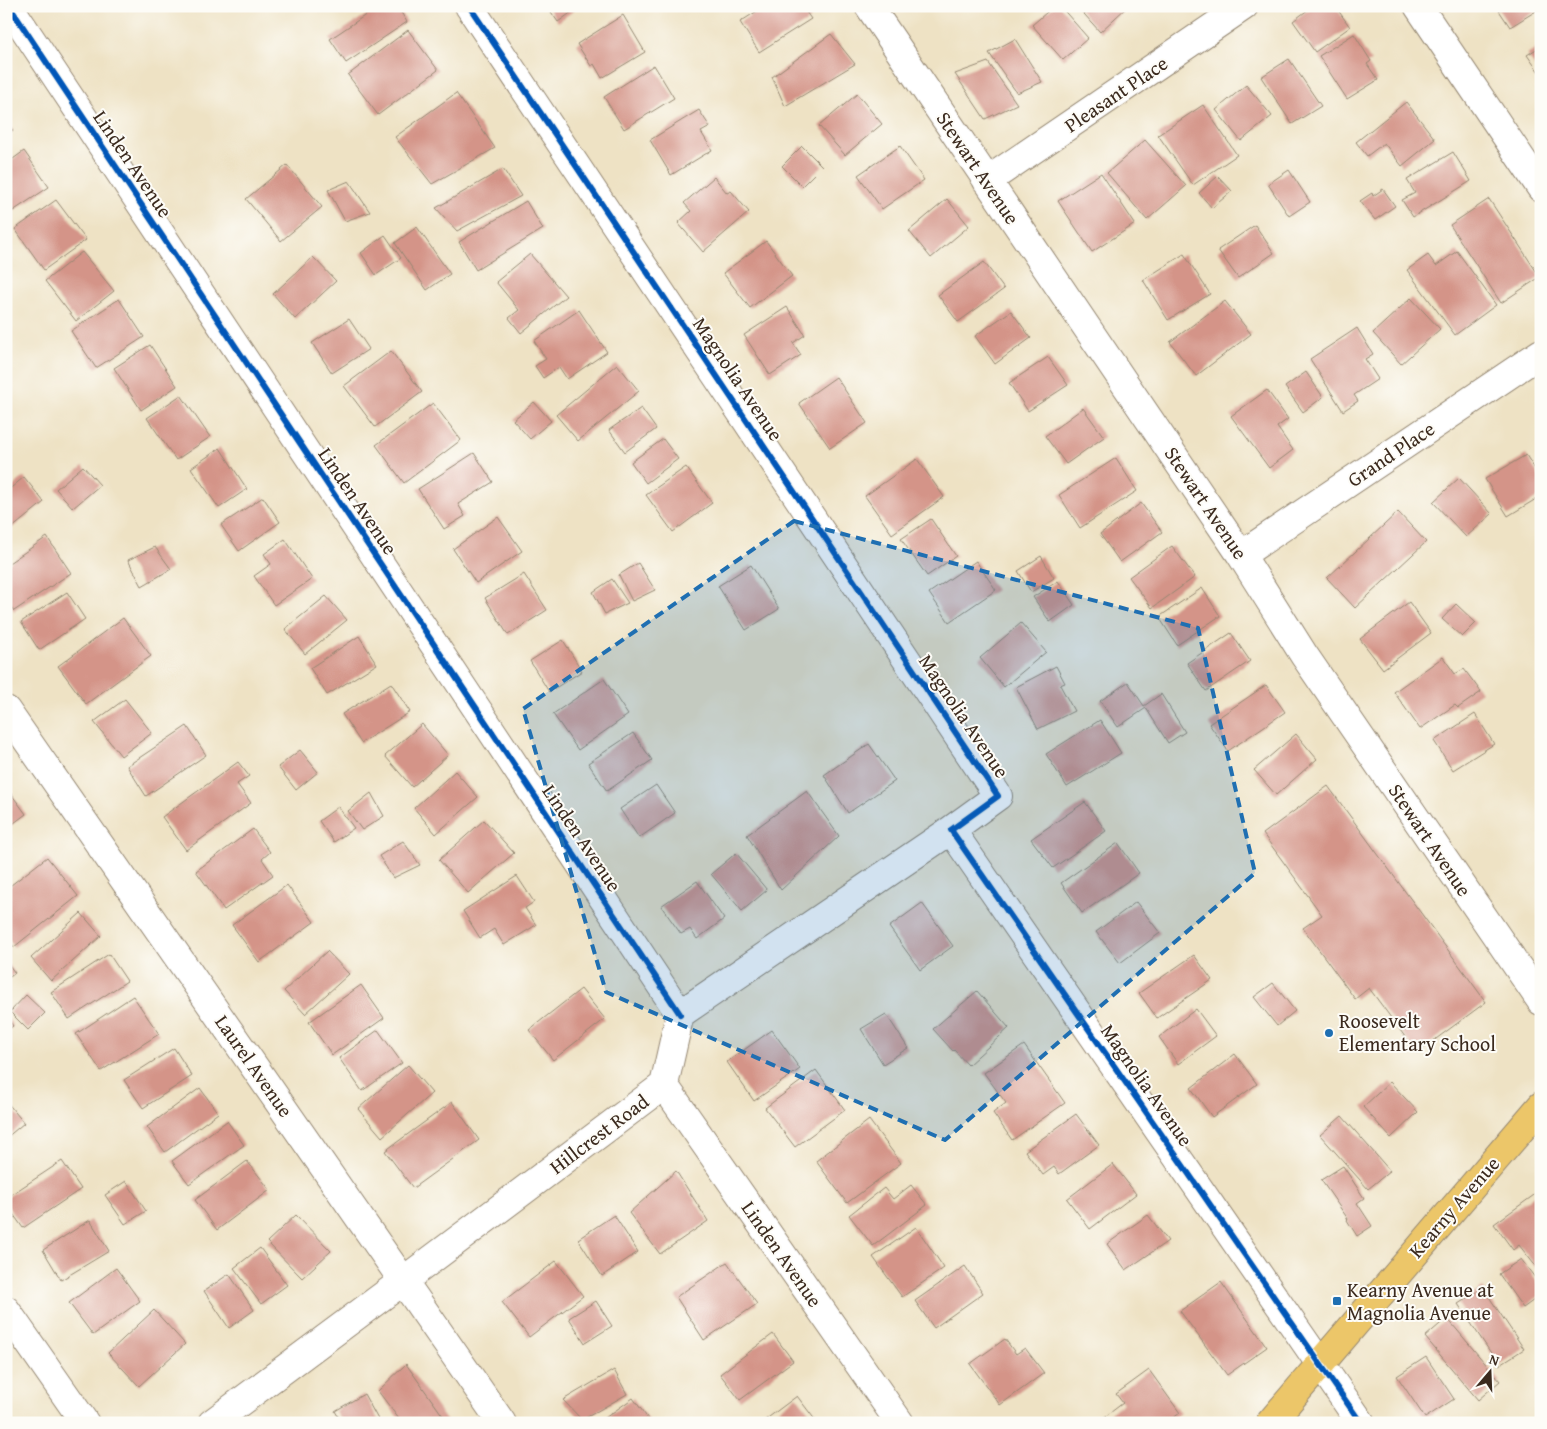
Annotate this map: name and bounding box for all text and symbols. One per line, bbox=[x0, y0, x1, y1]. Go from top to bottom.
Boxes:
street label: Pleasant Place bbox=[1058, 48, 1173, 139]
street label: Linden Avenue bbox=[87, 104, 180, 223]
street label: Stewart Avenue bbox=[930, 105, 1027, 230]
street label: Magnolia Avenue bbox=[686, 311, 791, 446]
street label: Grand Place bbox=[1341, 414, 1440, 493]
street label: Stewart Avenue bbox=[1158, 440, 1255, 565]
street label: Linden Avenue bbox=[312, 441, 405, 560]
street label: Magnolia Avenue bbox=[912, 648, 1017, 783]
street label: Stewart Avenue bbox=[1382, 777, 1479, 902]
street label: Linden Avenue bbox=[536, 778, 629, 897]
place label: Roosevelt Elementary School bbox=[1339, 1006, 1496, 1058]
street label: Laurel Avenue bbox=[208, 1009, 300, 1123]
street label: Magnolia Avenue bbox=[1094, 1018, 1201, 1152]
marker: Roosevelt Elementary School bbox=[1323, 1027, 1335, 1039]
street label: Hillcrest Road bbox=[543, 1086, 655, 1181]
street label: Kearny Avenue bbox=[1401, 1150, 1506, 1264]
street label: Linden Avenue bbox=[735, 1195, 830, 1313]
place label: Kearny Avenue at Magnolia Avenue bbox=[1347, 1275, 1494, 1327]
marker: Kearny Avenue at Magnolia Avenue bbox=[1331, 1295, 1343, 1307]
north arrow bbox=[1464, 1346, 1514, 1396]
text: N bbox=[1487, 1349, 1503, 1371]

